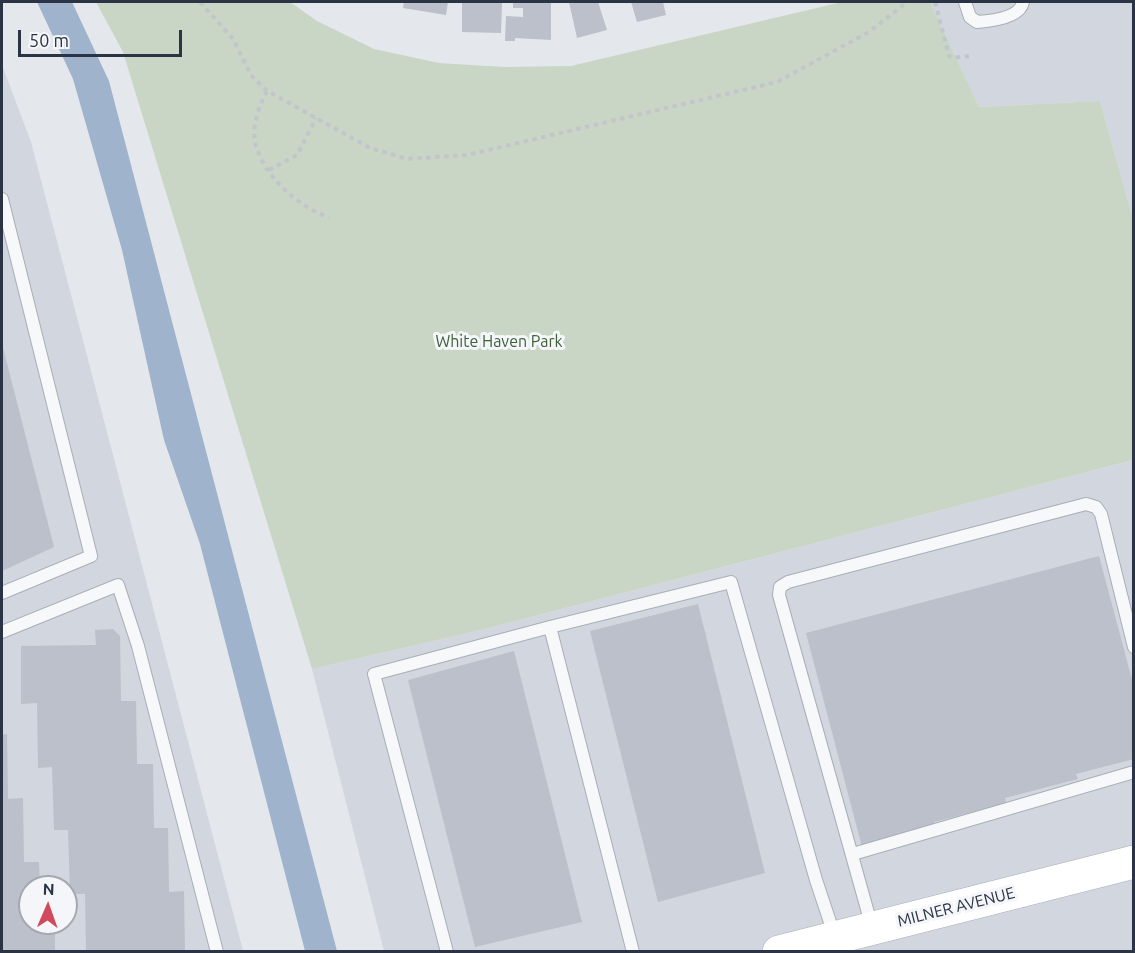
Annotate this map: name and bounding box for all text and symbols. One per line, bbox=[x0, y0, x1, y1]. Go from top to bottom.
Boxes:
scale bar bbox=[21, 18, 184, 56]
text: 50 m bbox=[29, 30, 69, 50]
park label: White Haven Park bbox=[435, 332, 563, 352]
north arrow bbox=[18, 875, 78, 935]
text: N bbox=[42, 880, 55, 898]
street label: MILNER AVENUE bbox=[895, 883, 1017, 931]

